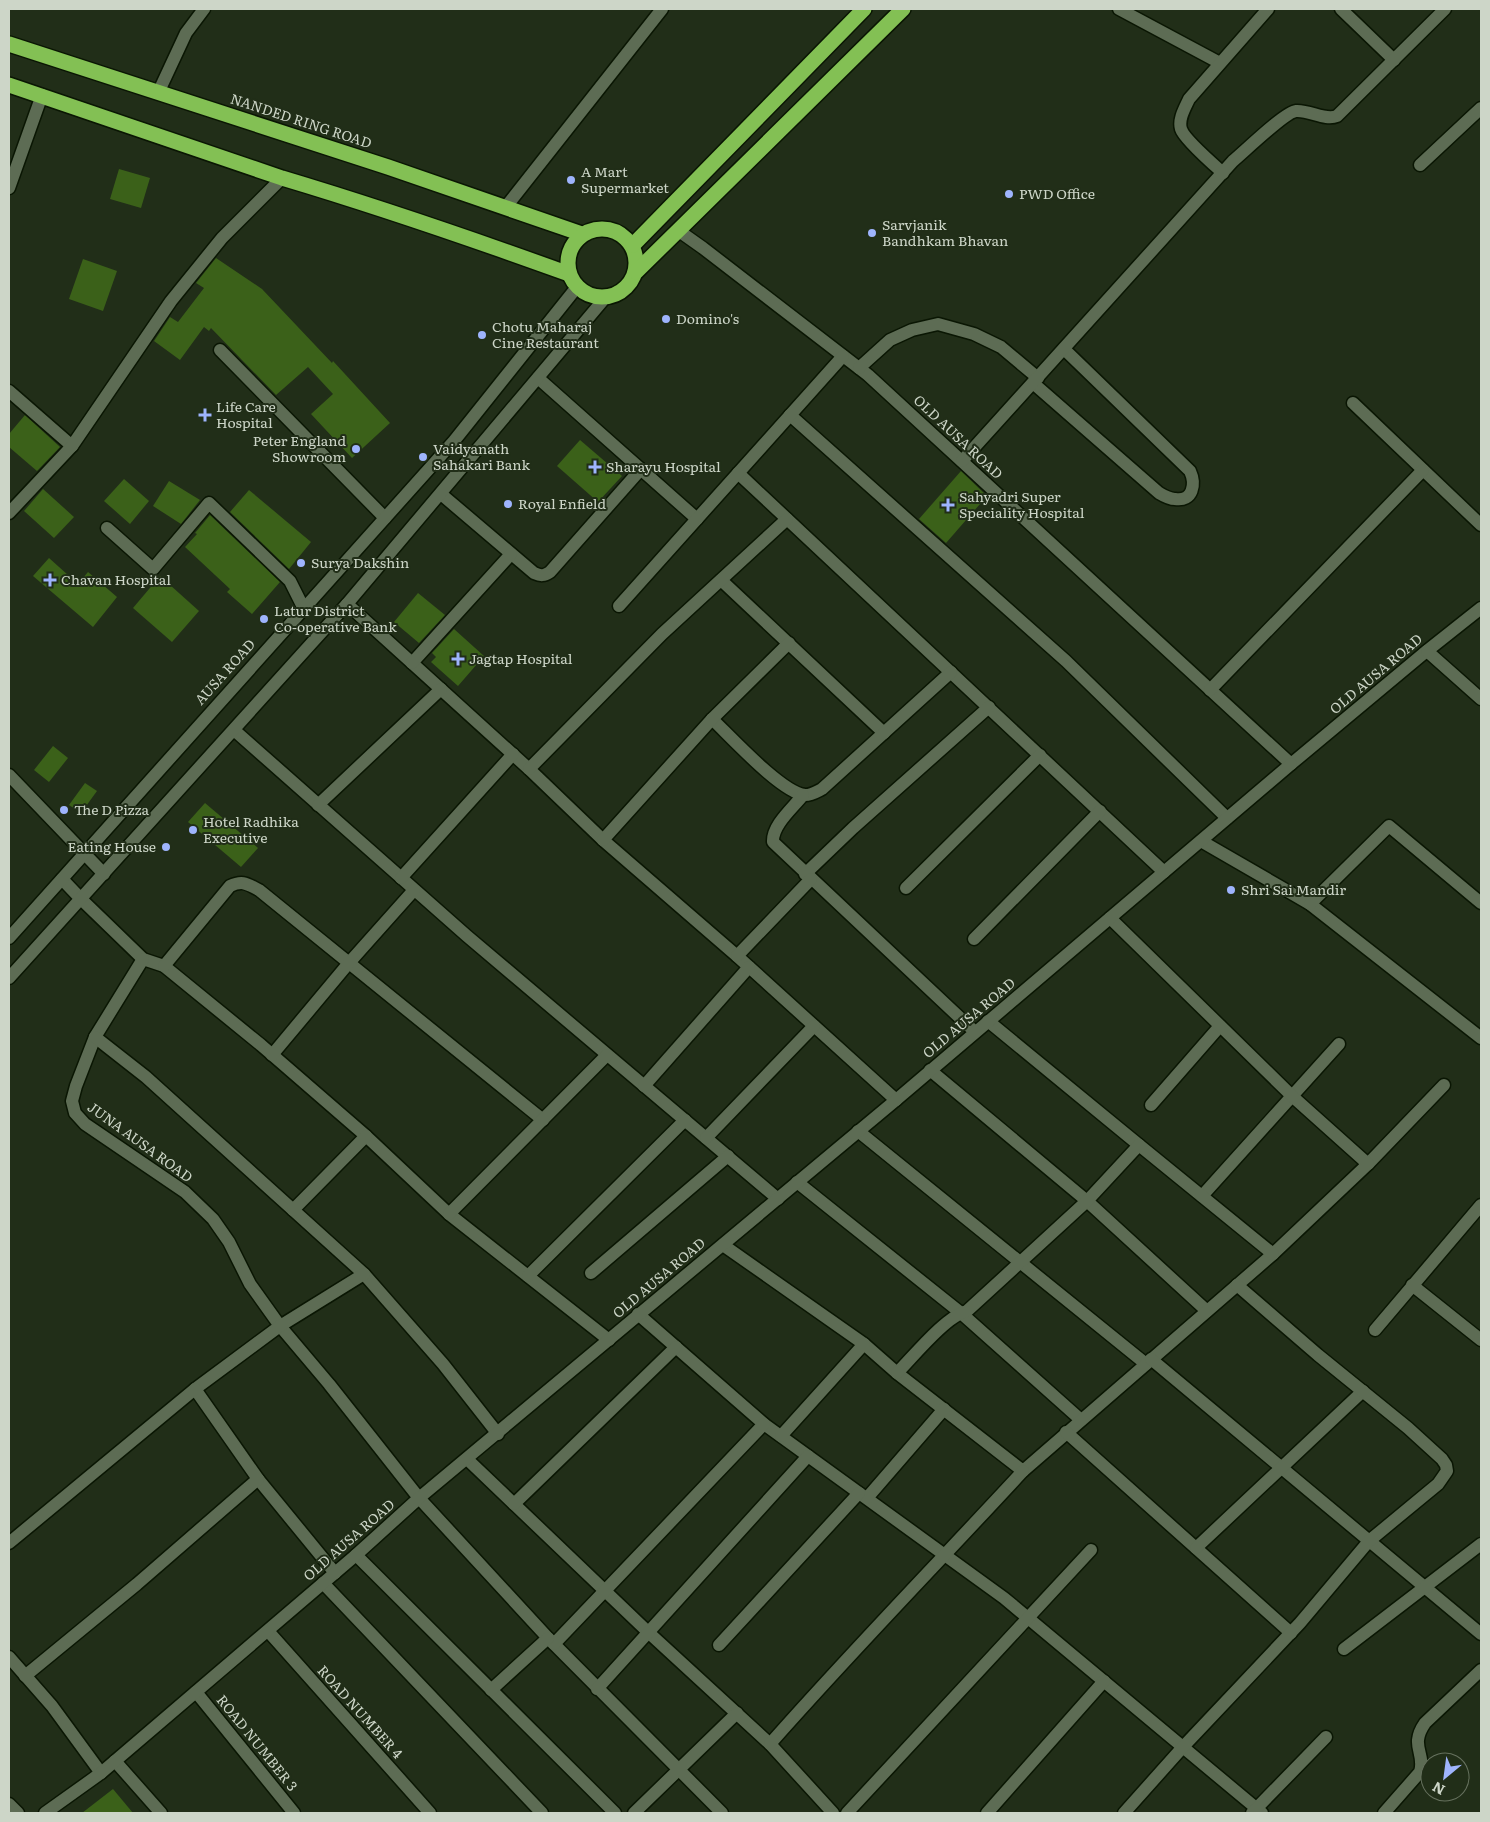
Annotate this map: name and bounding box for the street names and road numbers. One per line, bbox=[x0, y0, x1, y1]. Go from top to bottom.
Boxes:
street label: NANDED RING ROAD bbox=[228, 88, 375, 152]
street label: OLD AUSA ROAD bbox=[910, 390, 1008, 483]
street label: OLD AUSA ROAD bbox=[1325, 628, 1426, 718]
street label: AUSA ROAD bbox=[189, 634, 259, 709]
street label: OLD AUSA ROAD bbox=[918, 972, 1019, 1062]
street label: JUNA AUSA ROAD bbox=[84, 1096, 197, 1186]
street label: OLD AUSA ROAD bbox=[608, 1232, 709, 1322]
street label: OLD AUSA ROAD bbox=[298, 1494, 399, 1585]
street label: ROAD NUMBER 4 bbox=[313, 1660, 408, 1763]
street label: ROAD NUMBER 3 bbox=[213, 1690, 303, 1795]

